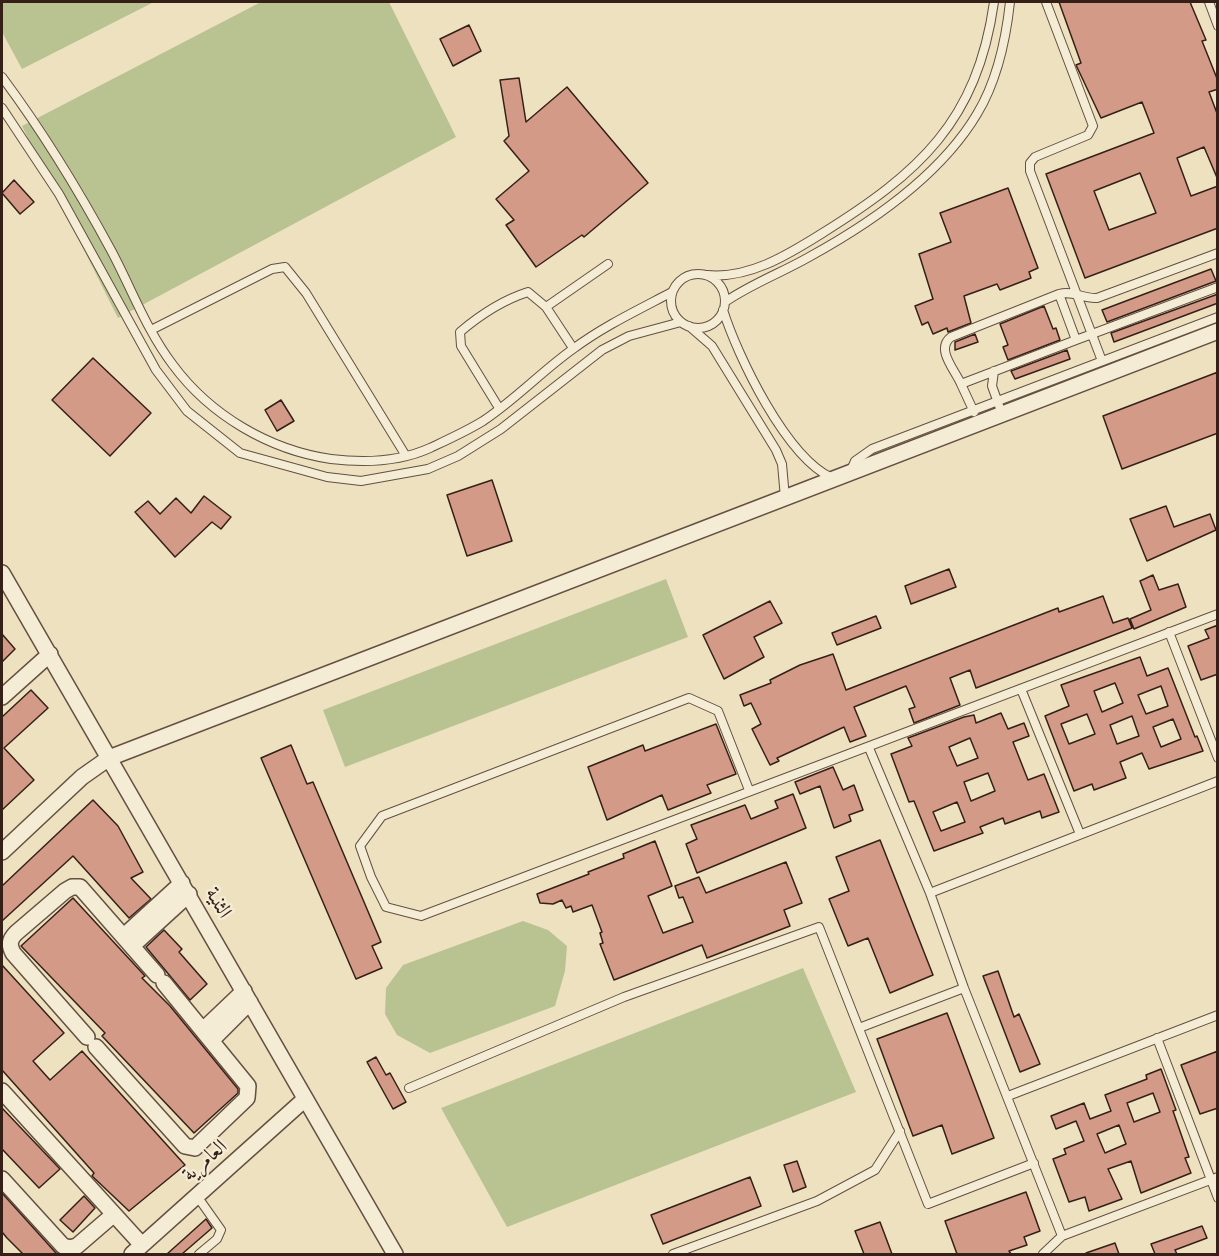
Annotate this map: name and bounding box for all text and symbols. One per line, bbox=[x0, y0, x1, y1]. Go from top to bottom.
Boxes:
street label: الثنية bbox=[199, 883, 237, 923]
street label: العامرية bbox=[177, 1135, 233, 1187]

